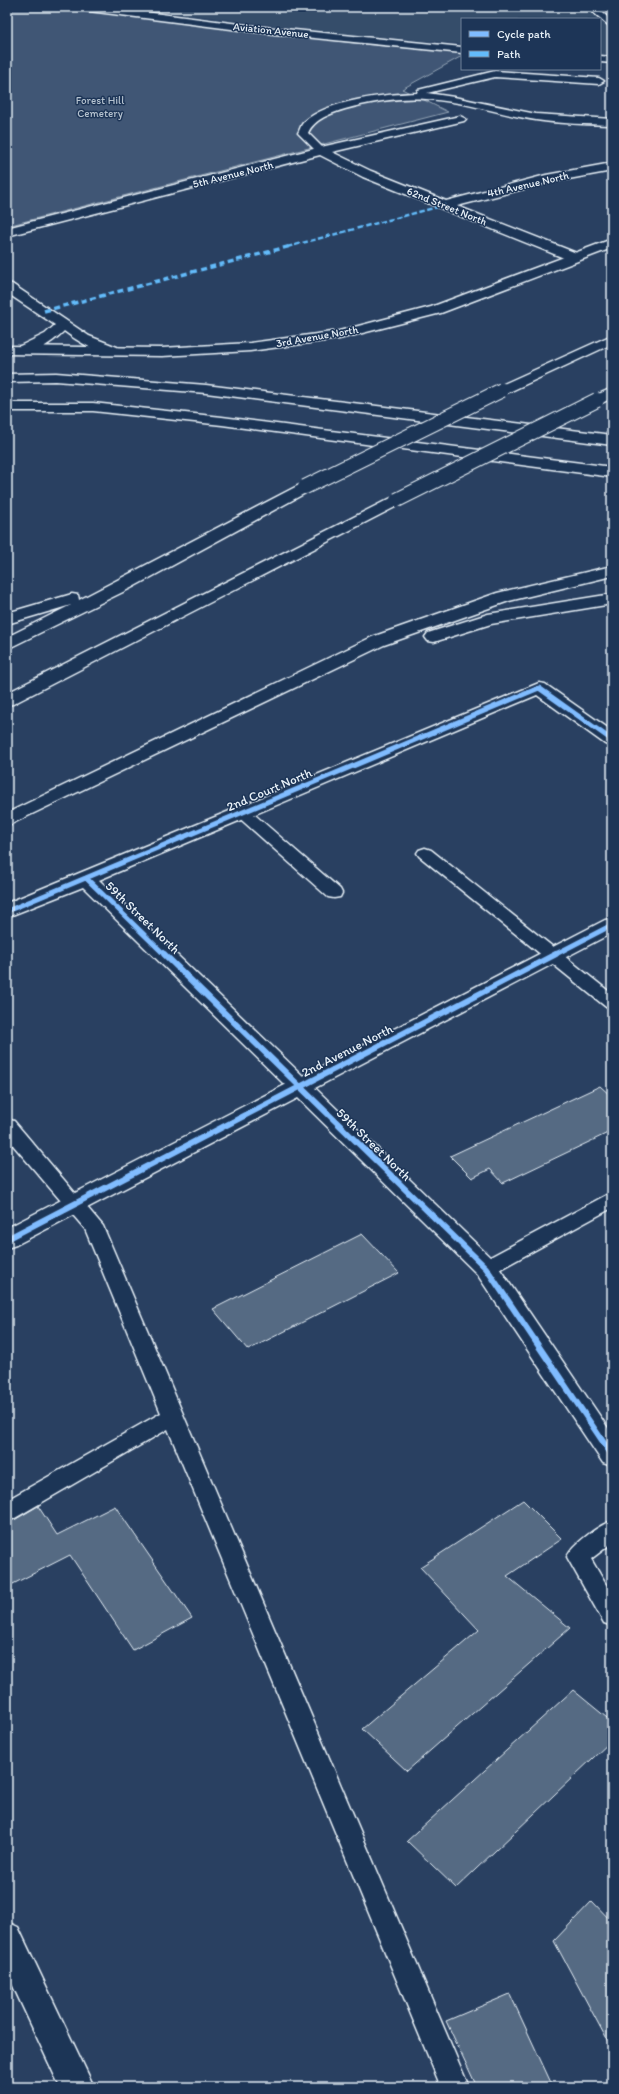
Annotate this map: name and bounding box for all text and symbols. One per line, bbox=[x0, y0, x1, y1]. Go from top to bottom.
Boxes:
legend bbox=[461, 18, 601, 70]
street label: Aviation Avenue bbox=[233, 20, 309, 41]
text: Cycle path bbox=[497, 27, 551, 41]
text: Path bbox=[497, 47, 520, 61]
park label: Forest Hill Cemetery bbox=[76, 94, 124, 120]
street label: 5th Avenue North bbox=[191, 158, 275, 191]
street label: 4th Avenue North bbox=[486, 169, 570, 200]
street label: 62nd Street North bbox=[405, 185, 489, 229]
street label: 3rd Avenue North bbox=[275, 323, 359, 350]
street label: 2nd Court North bbox=[224, 765, 314, 814]
street label: 59th Street North bbox=[102, 878, 183, 957]
street label: 2nd Avenue North bbox=[299, 1021, 395, 1080]
street label: 59th Street North bbox=[333, 1105, 414, 1184]

